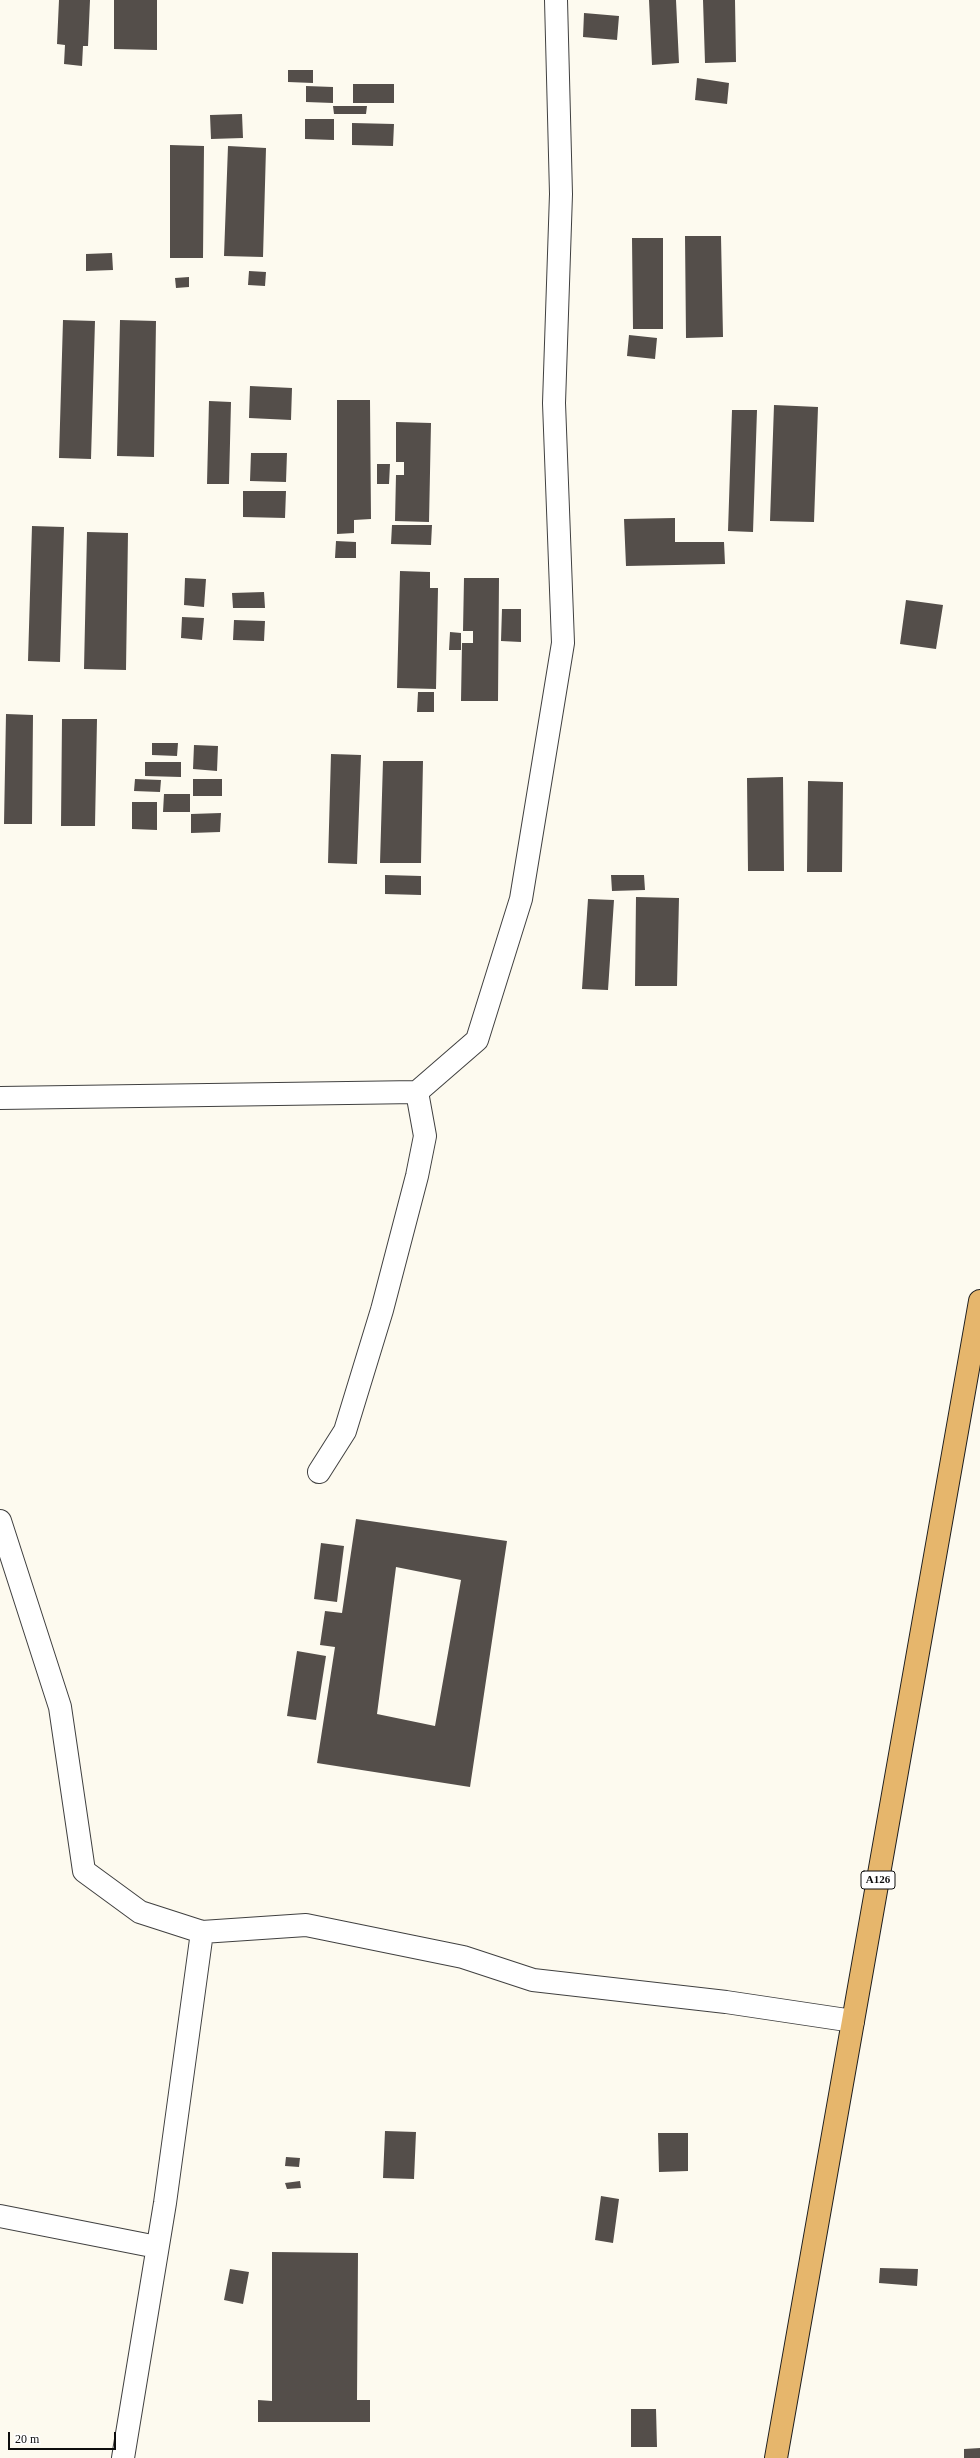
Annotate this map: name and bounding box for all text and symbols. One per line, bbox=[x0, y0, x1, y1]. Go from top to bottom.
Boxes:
road number: A126 bbox=[861, 1871, 895, 1889]
scale bar bbox=[10, 2424, 118, 2450]
text: 20 m bbox=[15, 2432, 39, 2446]

